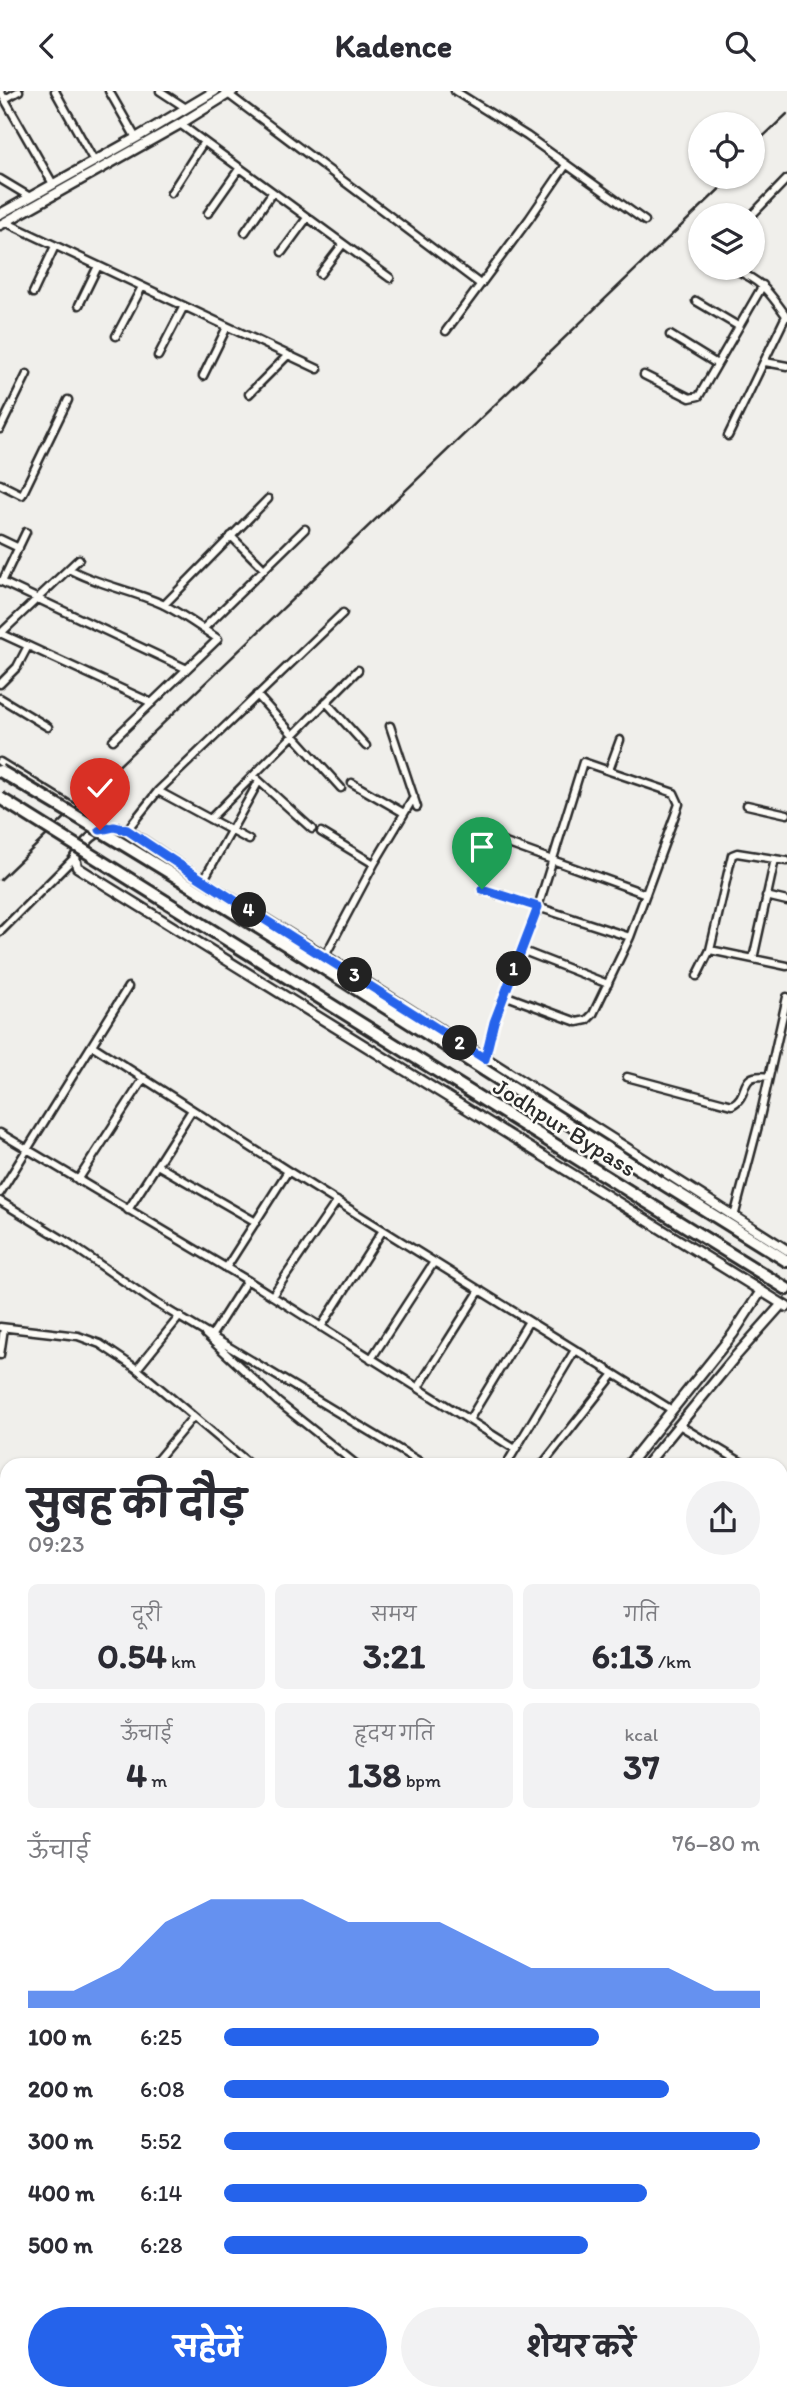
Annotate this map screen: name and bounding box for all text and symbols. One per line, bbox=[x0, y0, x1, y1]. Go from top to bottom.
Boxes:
icon: back bbox=[28, 27, 66, 65]
text: Kadence bbox=[335, 27, 452, 65]
icon: search bbox=[721, 27, 759, 65]
map controls bbox=[688, 112, 765, 280]
button: locate bbox=[688, 112, 765, 189]
button: layers bbox=[688, 203, 765, 280]
pin bbox=[70, 758, 130, 830]
icon: check bbox=[81, 769, 119, 807]
pin bbox=[452, 817, 512, 889]
icon: arrive bbox=[463, 828, 501, 866]
pin: 4 bbox=[232, 893, 266, 927]
text: 4 bbox=[243, 898, 254, 921]
pin: 1 bbox=[496, 951, 532, 987]
pin: 3 bbox=[338, 957, 372, 993]
text: 1 bbox=[509, 957, 518, 980]
text: 3 bbox=[349, 963, 360, 986]
pin: 2 bbox=[442, 1025, 477, 1061]
text: 2 bbox=[455, 1031, 465, 1054]
street label: Jodhpur Bypass bbox=[488, 1071, 642, 1183]
text: सुबह की दौड़ bbox=[28, 1481, 246, 1527]
button: share bbox=[686, 1481, 760, 1555]
text: 09:23 bbox=[28, 1530, 84, 1558]
text: दूरी bbox=[132, 1603, 162, 1626]
text: समय bbox=[371, 1603, 417, 1626]
text: गति bbox=[624, 1603, 659, 1626]
text: 0.54 bbox=[97, 1635, 167, 1677]
text: 3:21 bbox=[363, 1635, 425, 1677]
text: 6:13 bbox=[591, 1635, 654, 1677]
text: km bbox=[167, 1650, 196, 1673]
text: /km bbox=[654, 1650, 691, 1673]
text: ऊँचाई bbox=[121, 1722, 172, 1745]
text: हृदय गति bbox=[354, 1722, 434, 1745]
text: kcal bbox=[624, 1723, 658, 1746]
text: 37 bbox=[623, 1746, 660, 1788]
text: 4 bbox=[126, 1754, 147, 1796]
text: 138 bbox=[347, 1754, 401, 1796]
text: m bbox=[147, 1769, 167, 1792]
text: bpm bbox=[401, 1769, 441, 1792]
text: 76–80 m bbox=[672, 1829, 760, 1857]
text: ऊँचाई bbox=[28, 1836, 90, 1864]
text: 100 m bbox=[28, 2023, 92, 2051]
text: 6:25 bbox=[140, 2023, 182, 2051]
text: 200 m bbox=[28, 2075, 93, 2103]
text: 6:08 bbox=[140, 2075, 185, 2103]
text: 300 m bbox=[28, 2127, 93, 2155]
text: 5:52 bbox=[140, 2127, 182, 2155]
text: 400 m bbox=[28, 2179, 95, 2207]
text: 6:14 bbox=[140, 2179, 182, 2207]
text: 500 m bbox=[28, 2231, 93, 2259]
text: 6:28 bbox=[140, 2231, 183, 2259]
button: सहेजें bbox=[28, 2307, 387, 2387]
button: शेयर करें bbox=[401, 2307, 760, 2387]

